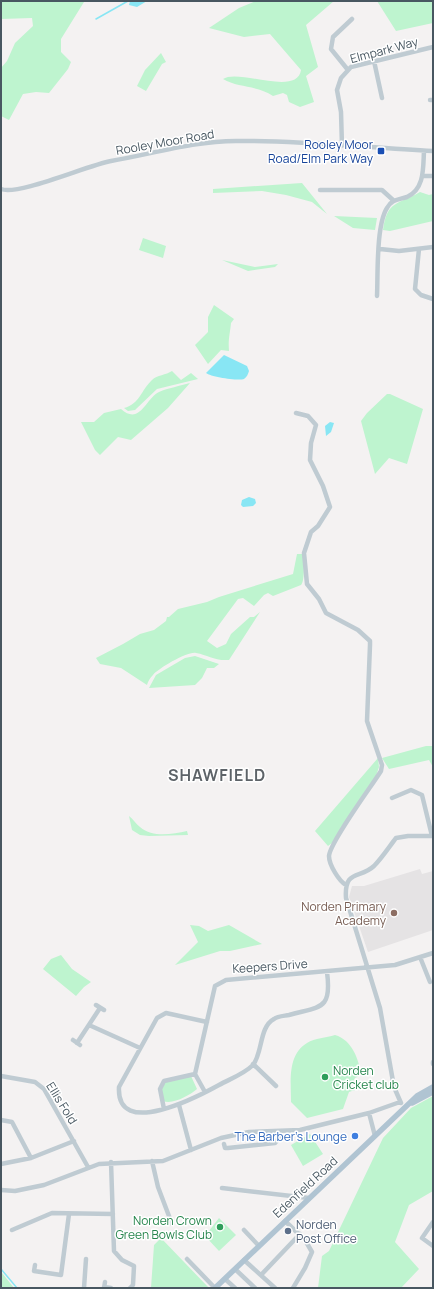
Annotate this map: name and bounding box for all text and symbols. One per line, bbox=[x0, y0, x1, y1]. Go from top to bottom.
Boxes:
street label: Elmpark Way bbox=[348, 33, 420, 67]
street label: Rooley Moor Road bbox=[114, 125, 216, 159]
place label: Rooley Moor Road/Elm Park Way bbox=[268, 136, 374, 167]
marker: Rooley Moor Road/Elm Park Way bbox=[376, 146, 386, 156]
district label: SHAWFIELD bbox=[168, 764, 266, 786]
place label: Norden Primary Academy bbox=[301, 898, 387, 929]
marker: Norden Primary Academy bbox=[389, 908, 399, 918]
street label: Keepers Drive bbox=[232, 955, 308, 977]
place label: Norden Cricket club bbox=[333, 1062, 399, 1093]
marker: Norden Cricket club bbox=[320, 1072, 330, 1082]
street label: Ellis Fold bbox=[42, 1079, 82, 1127]
place label: The Barber's Lounge bbox=[235, 1128, 347, 1145]
marker: The Barber's Lounge bbox=[350, 1131, 360, 1141]
street label: Edenfield Road bbox=[269, 1153, 341, 1221]
place label: Norden Crown Green Bowls Club bbox=[115, 1212, 212, 1243]
place label: Norden Post Office bbox=[296, 1216, 357, 1247]
marker: Norden Crown Green Bowls Club bbox=[215, 1222, 225, 1232]
marker: Norden Post Office bbox=[283, 1226, 293, 1236]

